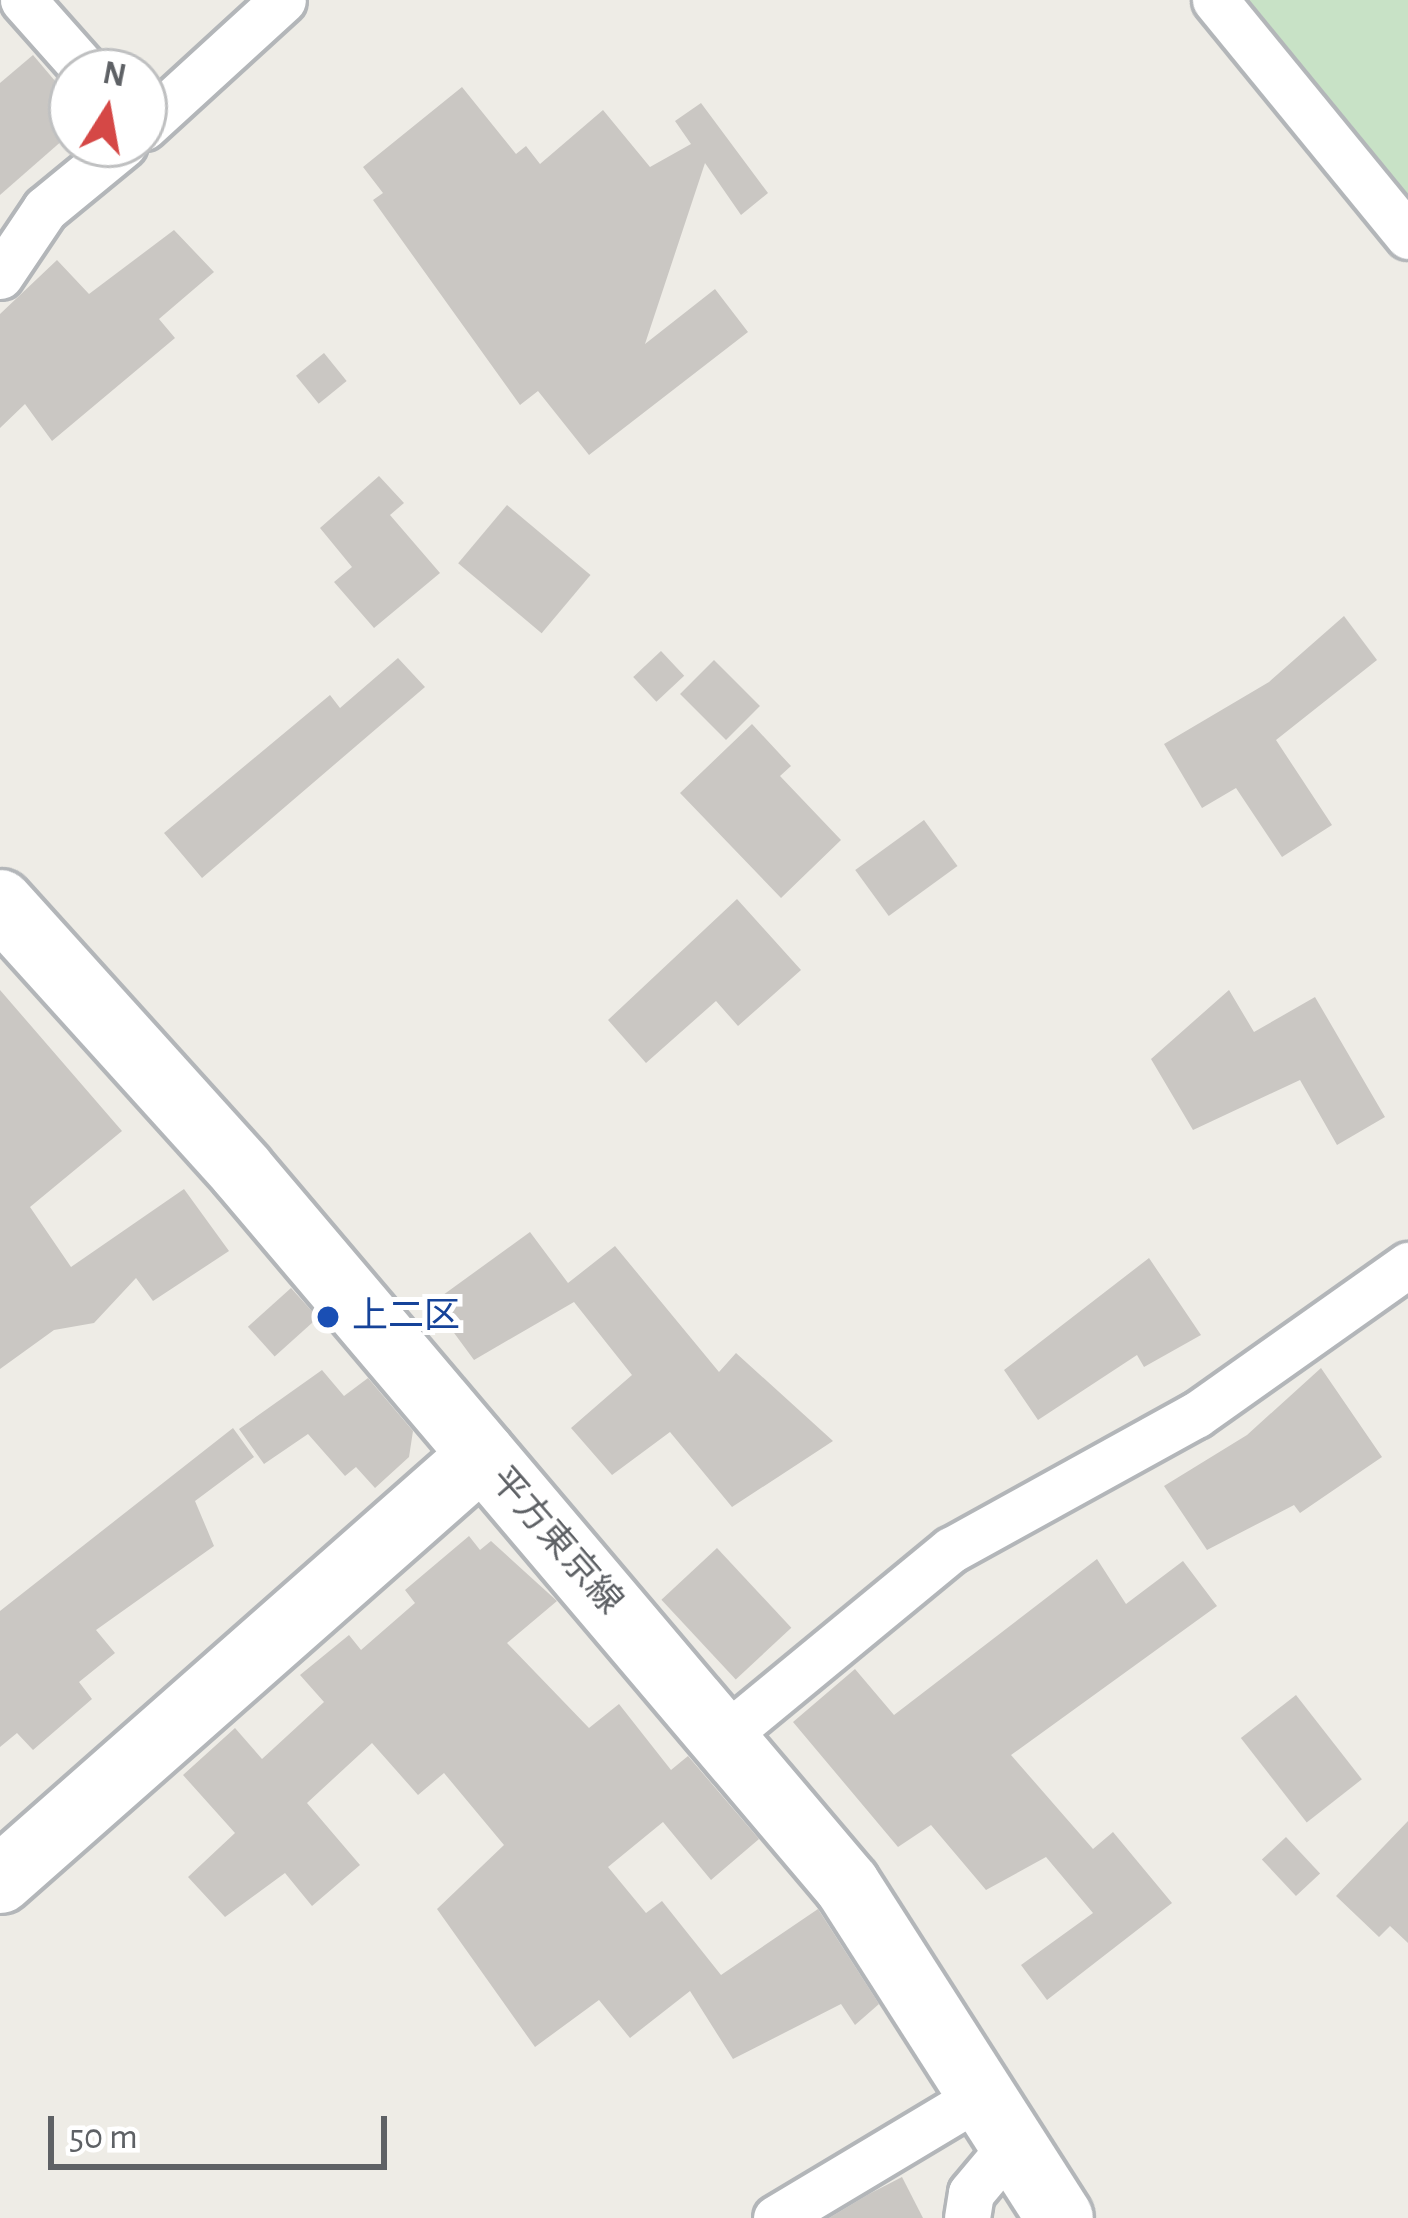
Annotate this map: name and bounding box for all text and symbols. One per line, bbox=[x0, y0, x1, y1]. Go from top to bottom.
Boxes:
north arrow bbox=[48, 48, 168, 168]
text: N bbox=[100, 57, 129, 94]
place label: 上二区 bbox=[352, 1295, 460, 1339]
marker: 上二区 bbox=[315, 1304, 341, 1330]
street label: 平方東京線 bbox=[481, 1459, 631, 1623]
scale bar bbox=[54, 2092, 393, 2166]
text: 50 m bbox=[69, 2119, 138, 2155]

